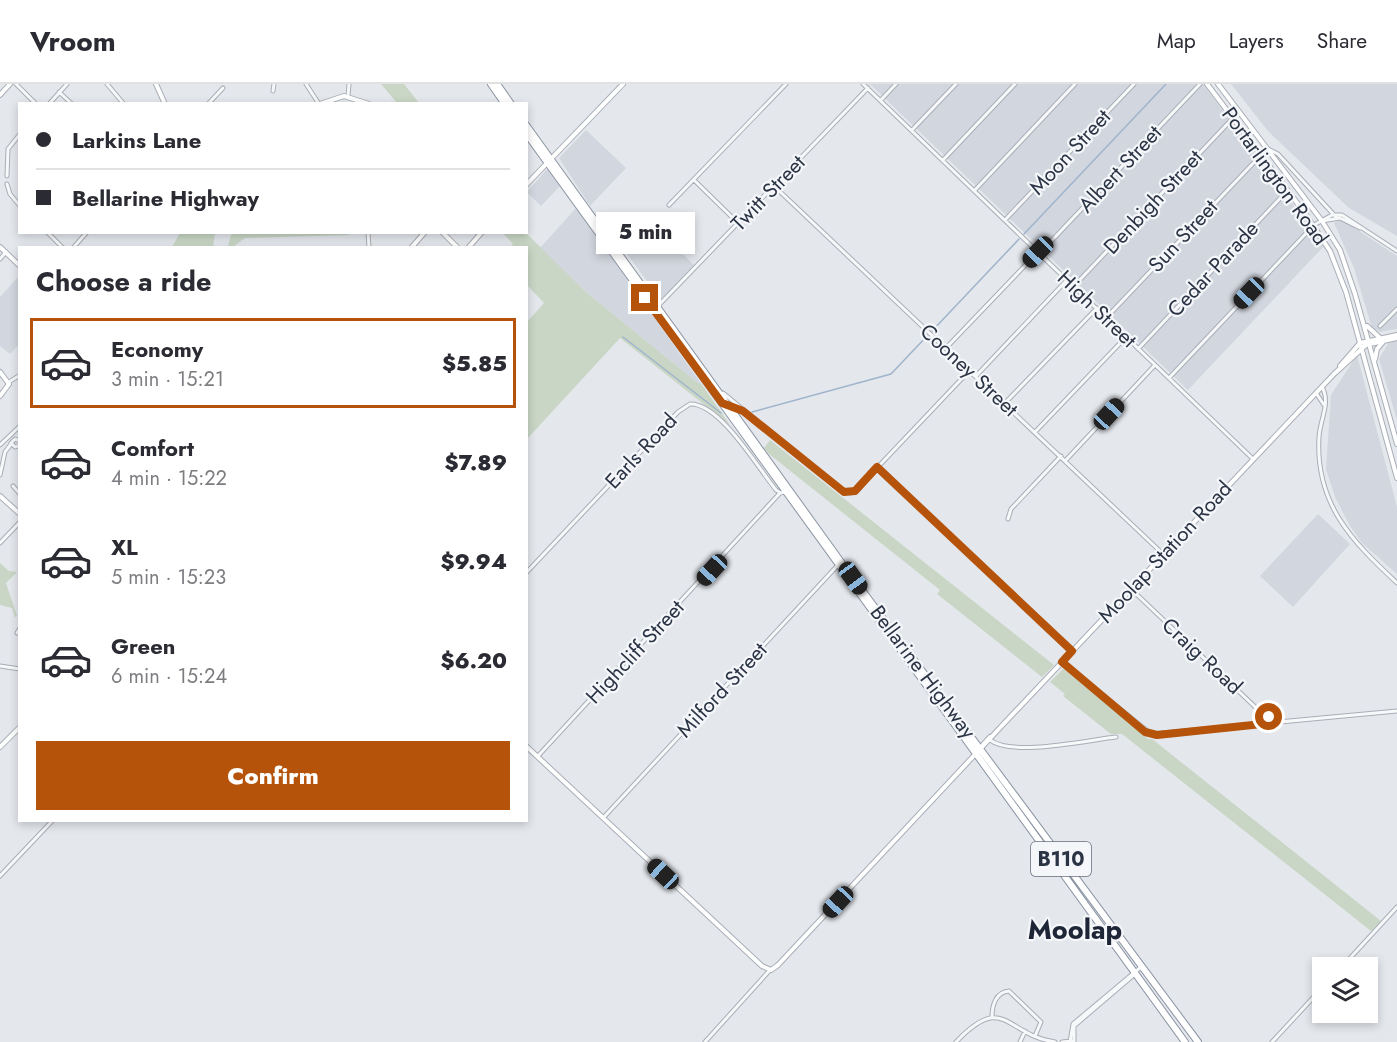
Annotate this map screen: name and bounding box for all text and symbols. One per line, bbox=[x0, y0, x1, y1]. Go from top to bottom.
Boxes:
text: Vroom bbox=[30, 21, 116, 62]
text: Map bbox=[1157, 26, 1196, 56]
text: Layers bbox=[1229, 26, 1284, 56]
text: Share bbox=[1317, 26, 1367, 56]
street label: Portarlington Road bbox=[1215, 101, 1335, 251]
street label: Moon Street bbox=[1022, 103, 1118, 201]
street label: Albert Street bbox=[1071, 118, 1169, 220]
text: Larkins Lane bbox=[72, 124, 201, 156]
street label: Denbigh Street bbox=[1097, 143, 1209, 261]
street label: Twitt Street bbox=[724, 148, 812, 238]
text: Bellarine Highway bbox=[72, 182, 259, 214]
street label: Sun Street bbox=[1141, 193, 1225, 279]
callout: 5 min bbox=[596, 211, 694, 253]
street label: Cedar Parade bbox=[1160, 214, 1266, 324]
text: 5 min bbox=[619, 218, 672, 247]
car bbox=[1019, 233, 1057, 271]
text: Choose a ride bbox=[36, 262, 211, 301]
street label: High Street bbox=[1051, 264, 1143, 354]
car bbox=[1230, 274, 1268, 312]
route end bbox=[631, 284, 658, 311]
street label: Cooney Street bbox=[913, 317, 1025, 423]
text: Economy bbox=[111, 333, 203, 365]
icon: car bbox=[39, 336, 93, 390]
text: $5.85 bbox=[442, 347, 507, 379]
text: 3 min · 15:21 bbox=[111, 365, 224, 394]
car bbox=[1090, 395, 1128, 433]
street label: Earls Road bbox=[598, 406, 684, 496]
text: Comfort bbox=[111, 432, 194, 464]
icon: car bbox=[39, 435, 93, 489]
text: $7.89 bbox=[445, 446, 507, 478]
text: 4 min · 15:22 bbox=[111, 464, 227, 493]
street label: Moolap Station Road bbox=[1091, 474, 1239, 630]
text: XL bbox=[111, 531, 138, 563]
icon: car bbox=[39, 534, 93, 588]
text: $9.94 bbox=[441, 545, 507, 577]
car bbox=[693, 551, 731, 589]
car bbox=[835, 558, 871, 598]
text: 5 min · 15:23 bbox=[111, 563, 226, 592]
street label: Highcliff Street bbox=[579, 593, 691, 711]
street label: Bellarine Highway bbox=[863, 599, 984, 746]
street label: Craig Road bbox=[1155, 611, 1249, 701]
text: Green bbox=[111, 630, 175, 662]
icon: car bbox=[39, 633, 93, 687]
street label: Milford Street bbox=[670, 636, 774, 744]
text: $6.20 bbox=[440, 644, 507, 676]
text: 6 min · 15:24 bbox=[111, 662, 227, 691]
route start bbox=[1255, 703, 1282, 730]
button: Confirm bbox=[36, 741, 510, 810]
road number: B110 bbox=[1031, 842, 1091, 876]
car bbox=[644, 855, 682, 893]
car bbox=[819, 883, 857, 921]
district label: Moolap bbox=[1028, 910, 1122, 949]
map controls bbox=[1312, 957, 1378, 1023]
button: layers bbox=[1312, 957, 1378, 1023]

